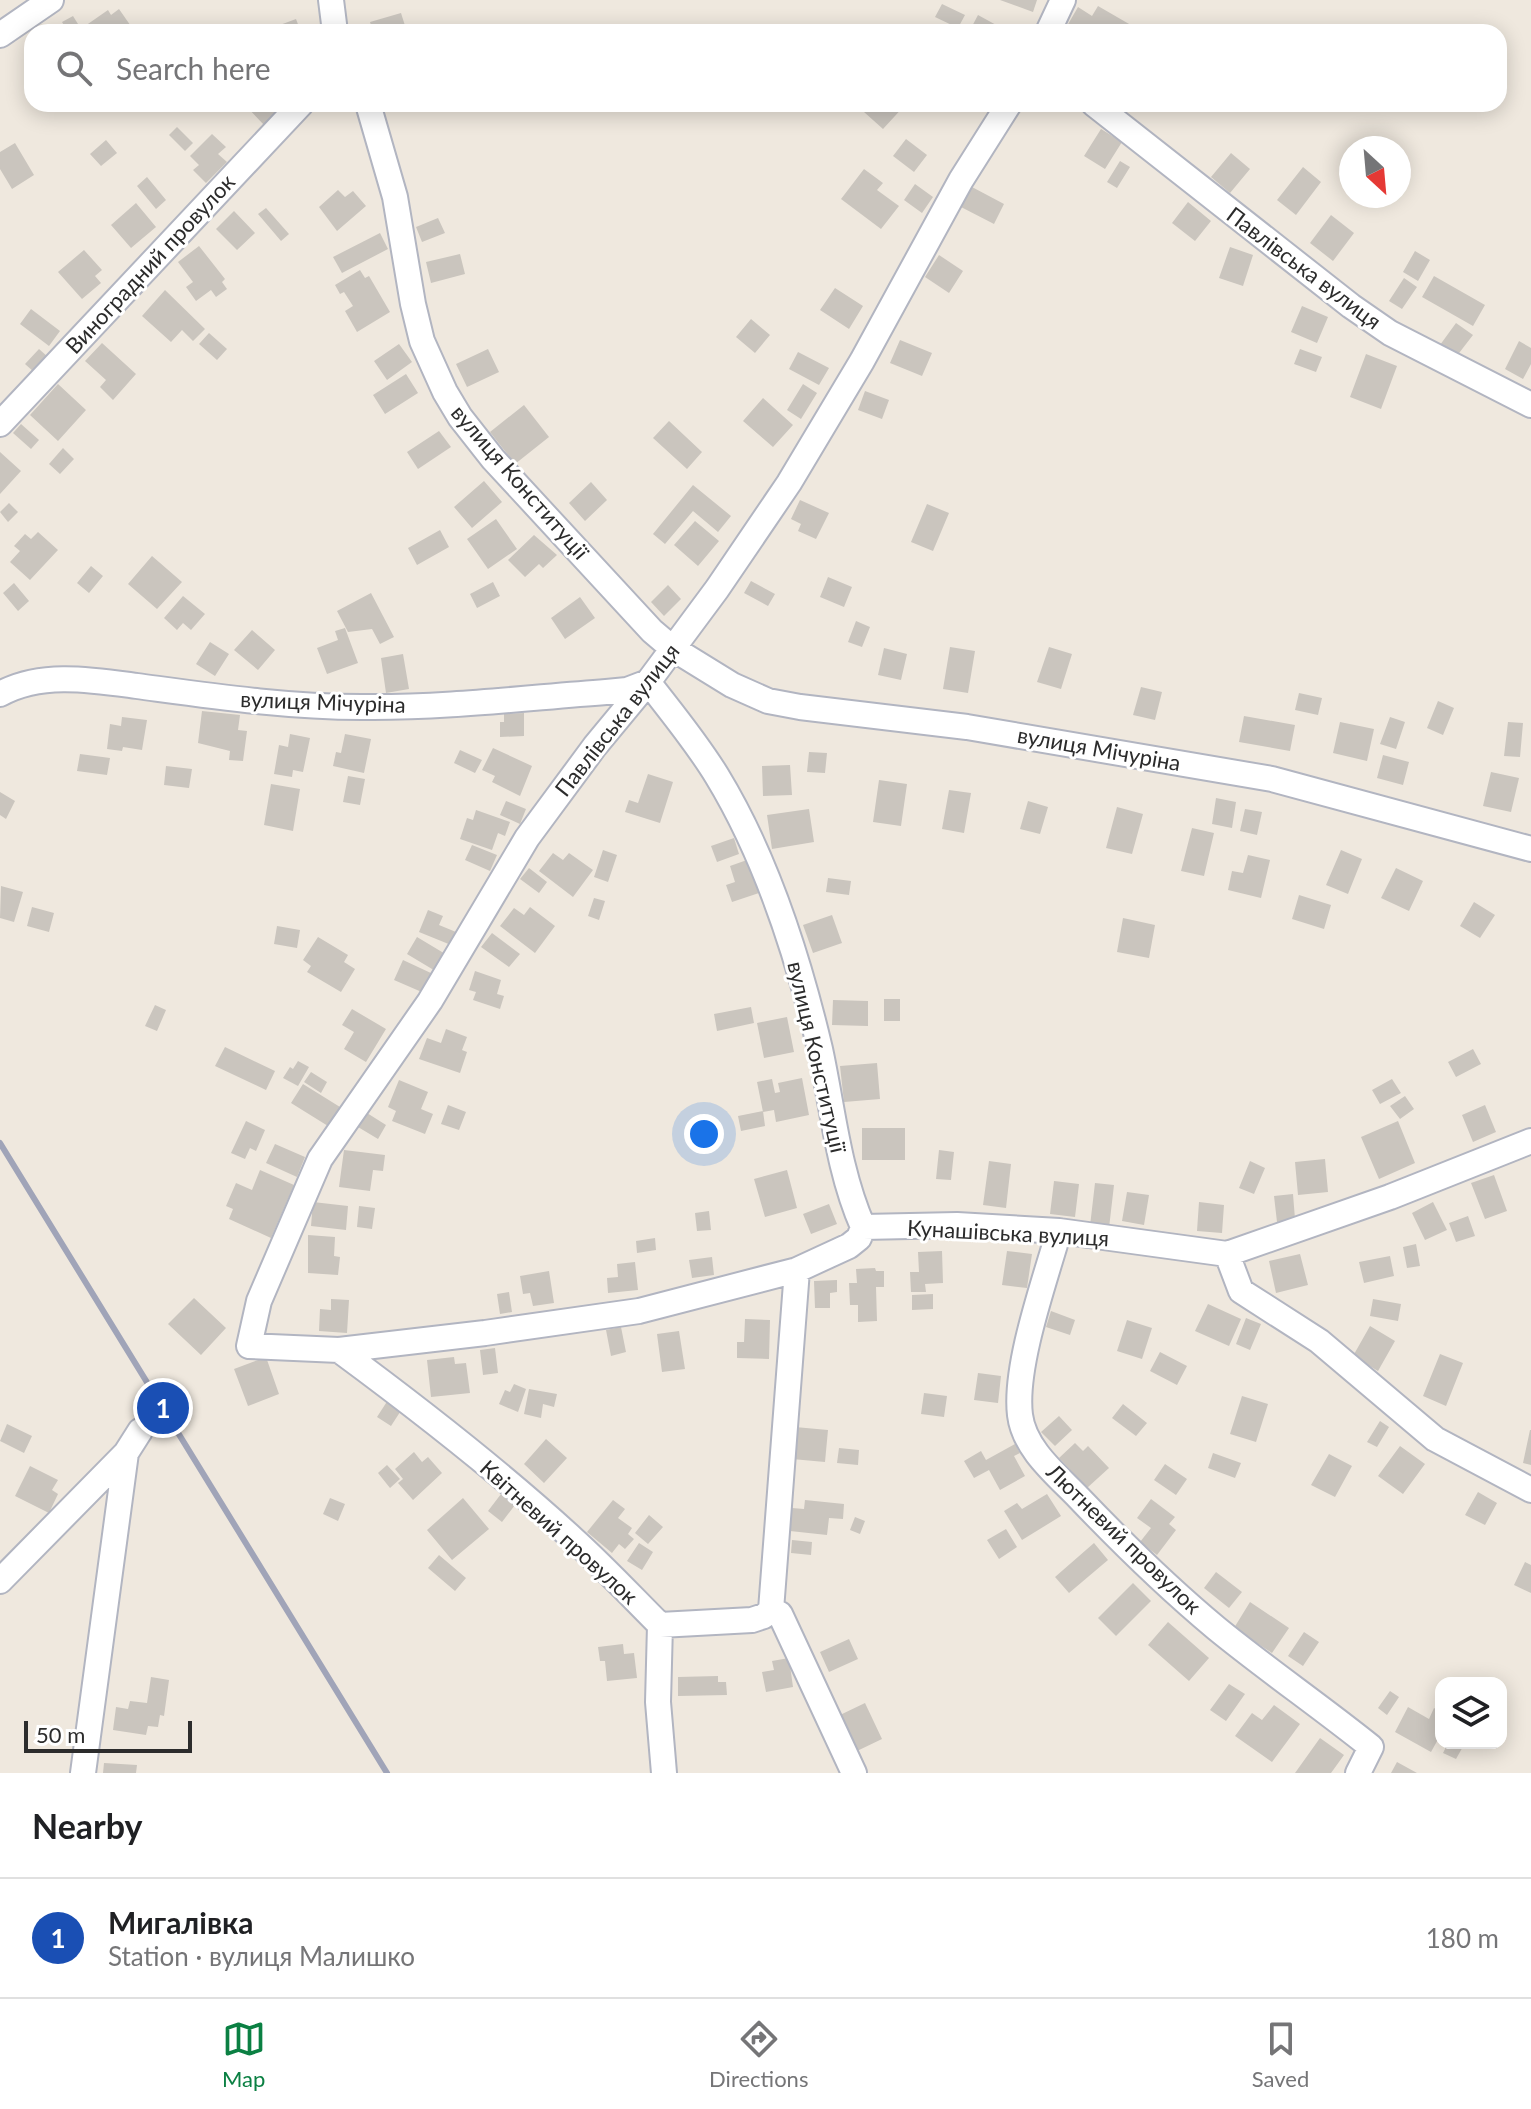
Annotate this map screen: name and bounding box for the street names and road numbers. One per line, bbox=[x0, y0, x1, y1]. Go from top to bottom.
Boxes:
street label: Виноградний провулок bbox=[59, 168, 240, 359]
street label: Павлівська вулиця bbox=[1222, 201, 1387, 334]
street label: вулиця Конституції bbox=[446, 399, 595, 565]
street label: Павлівська вулиця bbox=[549, 638, 685, 801]
street label: вулиця Мічуріна bbox=[240, 685, 406, 718]
street label: вулиця Мічуріна bbox=[1015, 721, 1183, 776]
street label: вулиця Конституції bbox=[782, 958, 853, 1156]
street label: Кунашівська вулиця bbox=[906, 1214, 1110, 1251]
street label: Квітневий провулок bbox=[475, 1454, 644, 1610]
street label: Лютневий провулок bbox=[1041, 1457, 1208, 1620]

